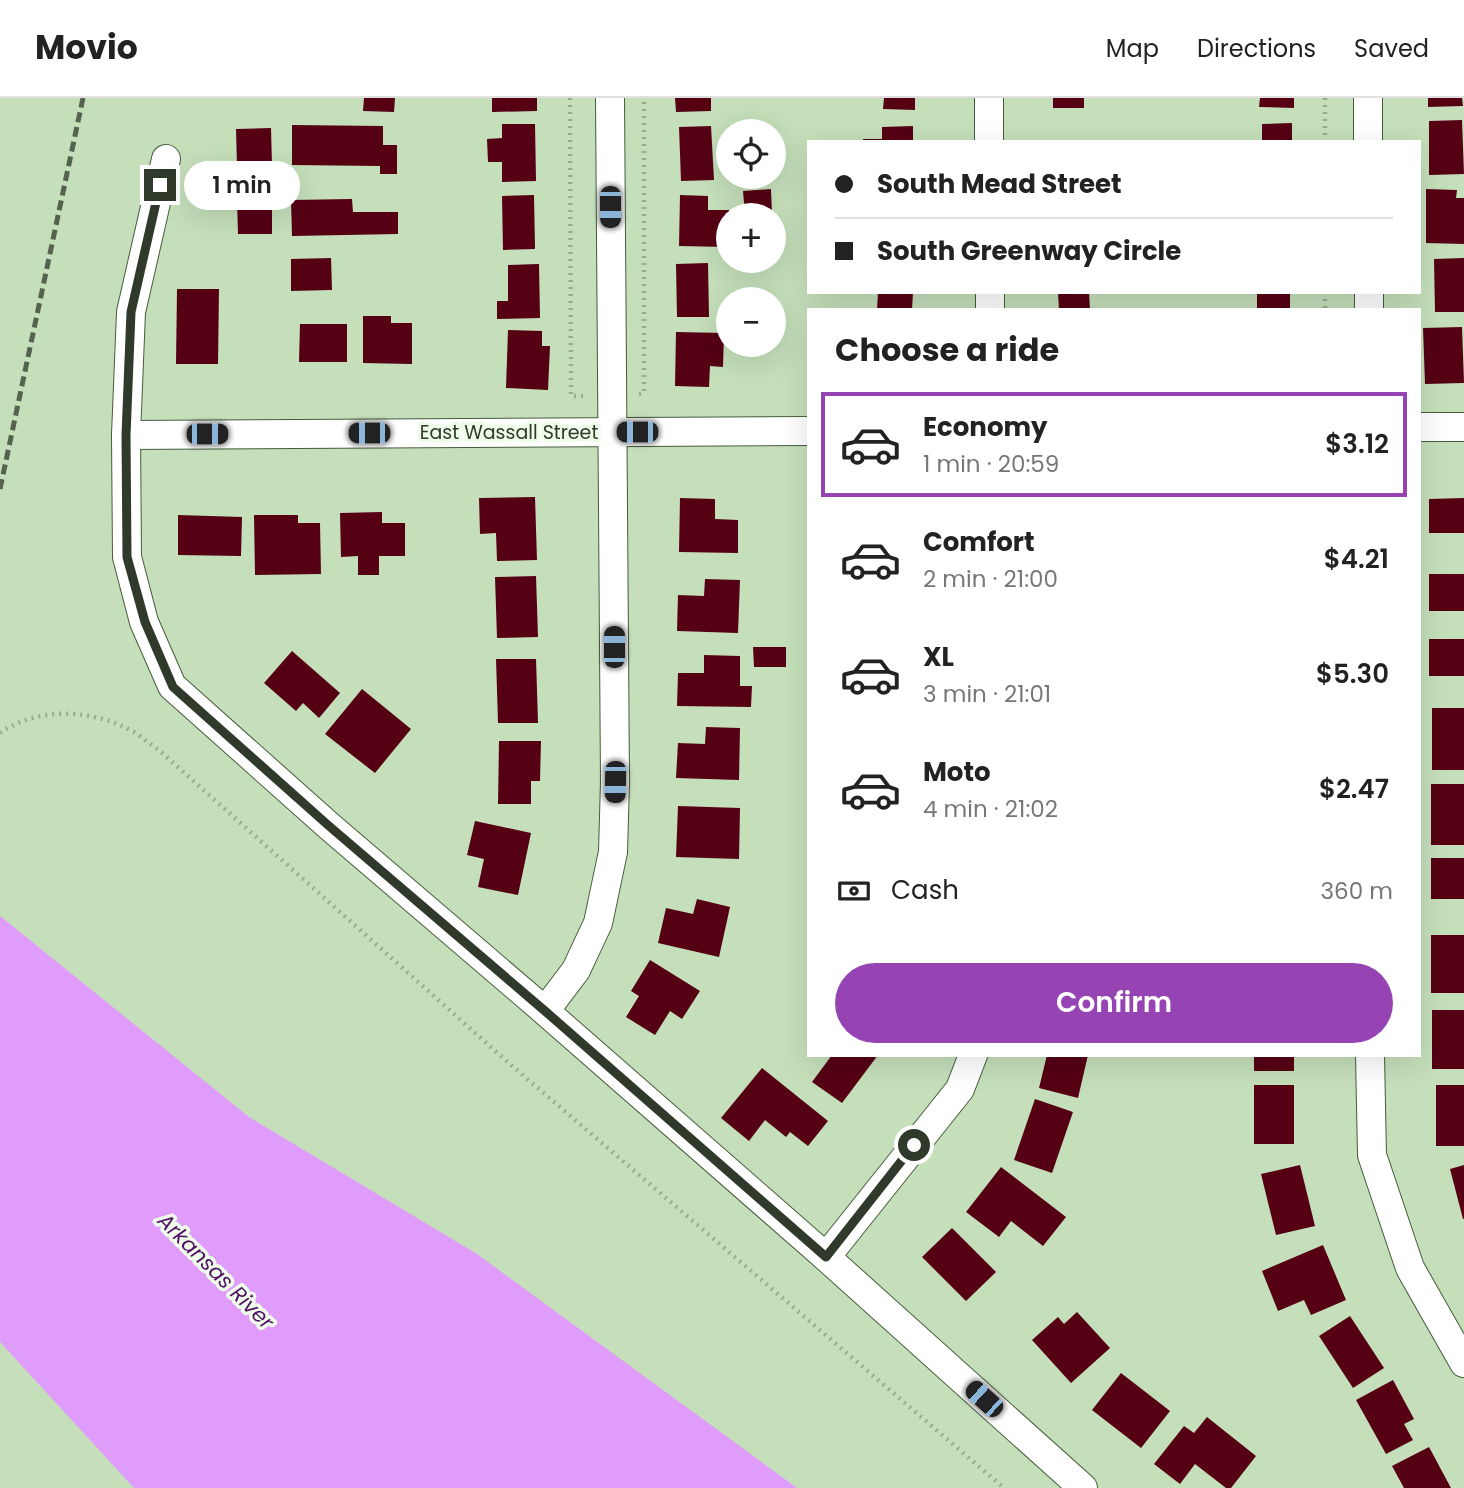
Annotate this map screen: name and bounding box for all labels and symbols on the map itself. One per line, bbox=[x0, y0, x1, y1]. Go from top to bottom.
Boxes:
callout: 1 min bbox=[184, 160, 300, 210]
route end bbox=[144, 169, 176, 201]
car bbox=[600, 186, 621, 228]
street label: East Wassall Street bbox=[420, 419, 598, 446]
car bbox=[617, 422, 659, 443]
car bbox=[349, 423, 391, 444]
car bbox=[187, 424, 229, 445]
car bbox=[604, 626, 625, 668]
car bbox=[605, 761, 626, 803]
route start bbox=[898, 1129, 930, 1161]
water label: Arkansas River bbox=[151, 1206, 281, 1336]
car bbox=[962, 1377, 1007, 1421]

